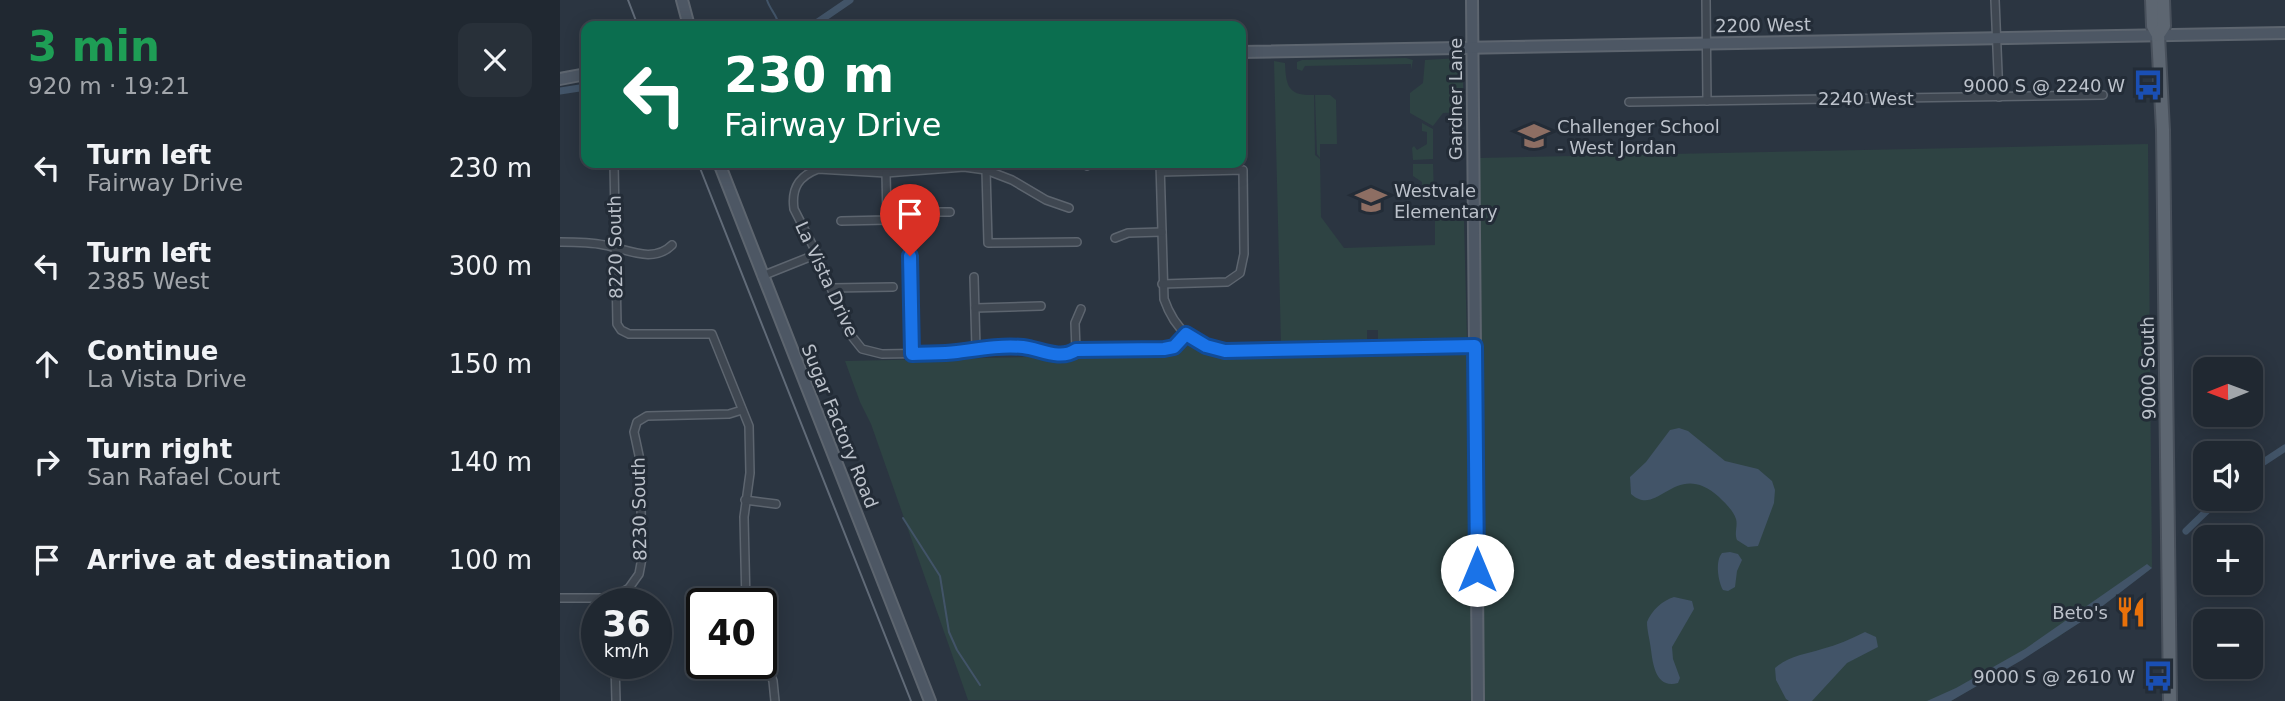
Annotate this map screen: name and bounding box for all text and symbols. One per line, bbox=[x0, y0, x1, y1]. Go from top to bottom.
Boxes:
street label: 2200 West bbox=[1715, 14, 1811, 36]
text: 3 min bbox=[28, 22, 160, 71]
button: close bbox=[458, 23, 532, 97]
street label: Gardner Lane bbox=[1445, 38, 1466, 160]
text: 230 m bbox=[724, 47, 894, 104]
icon: left bbox=[609, 49, 700, 140]
bus stop icon: 9000 S @ 2240 W bbox=[2131, 68, 2165, 102]
text: 920 m · 19:21 bbox=[28, 73, 190, 99]
place label: 9000 S @ 2240 W bbox=[1963, 75, 2125, 96]
street label: 2240 West bbox=[1818, 88, 1914, 109]
text: Fairway Drive bbox=[724, 106, 941, 144]
place label: Challenger School - West Jordan bbox=[1557, 116, 1720, 158]
school or university icon: Challenger School - West Jordan bbox=[1517, 119, 1551, 153]
text: Turn left bbox=[87, 140, 211, 170]
icon: left bbox=[28, 149, 66, 187]
text: 230 m bbox=[449, 153, 532, 183]
text: Fairway Drive bbox=[87, 170, 243, 196]
place label: Westvale Elementary bbox=[1394, 180, 1498, 222]
school or university icon: Westvale Elementary bbox=[1354, 183, 1388, 217]
pin bbox=[880, 184, 940, 256]
street label: 8220 South bbox=[604, 195, 626, 299]
icon: arrive bbox=[891, 195, 929, 233]
street label: La Vista Drive bbox=[791, 218, 863, 340]
text: Turn left bbox=[87, 238, 211, 268]
icon: left bbox=[28, 247, 66, 285]
text: 300 m bbox=[449, 251, 532, 281]
text: 2385 West bbox=[87, 268, 209, 294]
street label: 9000 South bbox=[2137, 316, 2159, 420]
text: Continue bbox=[87, 336, 218, 366]
street label: Sugar Factory Road bbox=[797, 341, 883, 511]
icon: ahead bbox=[28, 345, 66, 383]
text: 150 m bbox=[449, 349, 532, 379]
north arrow bbox=[2193, 357, 2263, 427]
map controls bbox=[2193, 357, 2263, 679]
text: La Vista Drive bbox=[87, 366, 247, 392]
text: Turn right bbox=[87, 434, 232, 464]
button: sound bbox=[2193, 441, 2263, 511]
icon: right bbox=[28, 443, 66, 481]
text: 140 m bbox=[449, 447, 532, 477]
street label: 8230 South bbox=[628, 457, 650, 561]
text: San Rafael Court bbox=[87, 464, 280, 490]
button: + bbox=[2193, 525, 2263, 595]
position arrow bbox=[1440, 533, 1514, 607]
icon: arrive bbox=[28, 541, 66, 579]
text: Arrive at destination bbox=[87, 545, 391, 575]
text: 100 m bbox=[449, 545, 532, 575]
speed limit sign: 40 bbox=[686, 588, 777, 679]
restaurant icon: Beto's bbox=[2114, 595, 2148, 629]
place label: Beto's bbox=[2052, 602, 2108, 623]
text: 36 bbox=[602, 604, 651, 644]
button: − bbox=[2193, 609, 2263, 679]
text: km/h bbox=[604, 640, 649, 661]
bus stop icon: 9000 S @ 2610 W bbox=[2141, 659, 2175, 693]
place label: 9000 S @ 2610 W bbox=[1973, 666, 2135, 687]

